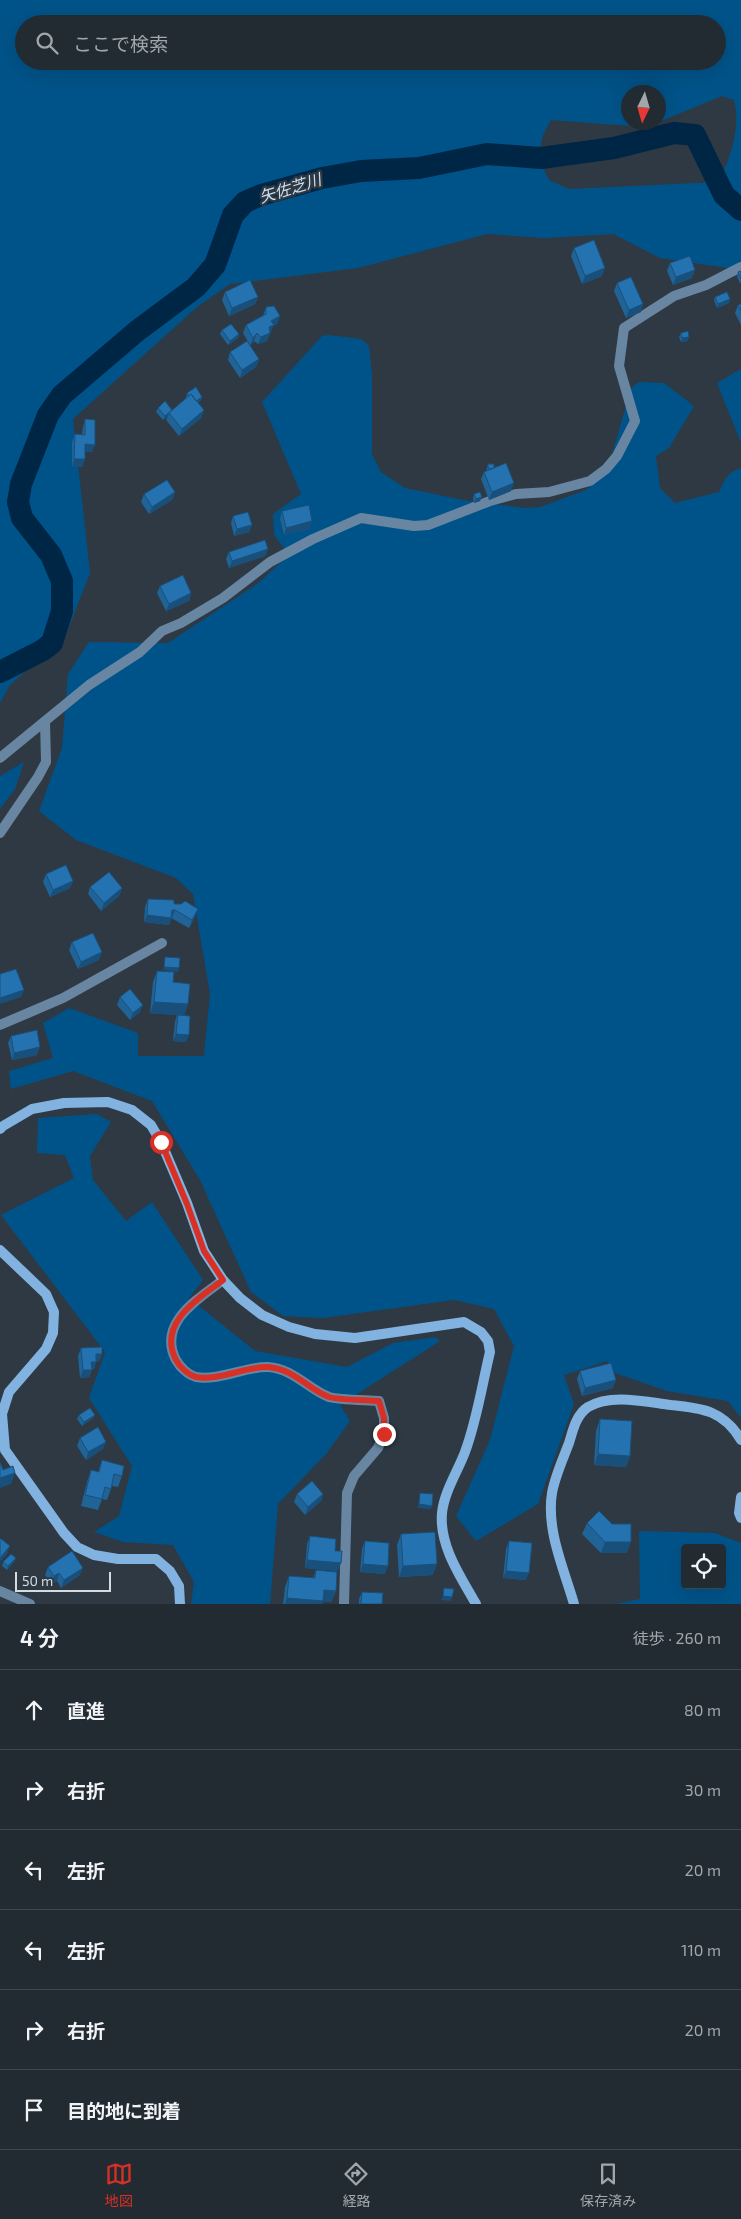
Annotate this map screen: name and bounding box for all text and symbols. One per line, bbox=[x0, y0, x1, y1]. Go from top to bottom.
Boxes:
search box bbox=[15, 15, 726, 70]
icon: search bbox=[33, 29, 61, 57]
text: ここで検索 bbox=[73, 32, 168, 55]
north arrow bbox=[621, 85, 666, 130]
water label: 矢佐芝川 bbox=[256, 168, 325, 206]
route start bbox=[150, 1131, 173, 1154]
route end bbox=[373, 1423, 396, 1446]
map controls bbox=[681, 1544, 726, 1589]
button: locate bbox=[681, 1544, 726, 1589]
scale bar bbox=[15, 1569, 111, 1592]
text: 50 m bbox=[22, 1572, 53, 1589]
text: 4 分 bbox=[20, 1625, 59, 1650]
text: 徒歩 · 260 m bbox=[633, 1628, 721, 1647]
icon: ahead bbox=[20, 1696, 48, 1724]
text: 直進 bbox=[67, 1699, 105, 1722]
text: 80 m bbox=[684, 1700, 721, 1719]
icon: right bbox=[20, 1776, 48, 1804]
text: 右折 bbox=[67, 1779, 105, 1802]
text: 30 m bbox=[685, 1780, 721, 1799]
icon: left bbox=[20, 1856, 48, 1884]
text: 左折 bbox=[67, 1859, 105, 1882]
text: 20 m bbox=[685, 1860, 721, 1879]
icon: left bbox=[20, 1936, 48, 1964]
text: 左折 bbox=[67, 1939, 105, 1962]
text: 110 m bbox=[681, 1940, 721, 1959]
icon: right bbox=[20, 2016, 48, 2044]
text: 右折 bbox=[67, 2019, 105, 2042]
text: 20 m bbox=[685, 2020, 721, 2039]
icon: arrive bbox=[20, 2096, 48, 2124]
text: 目的地に到着 bbox=[67, 2099, 181, 2122]
tab: 地図 bbox=[105, 2160, 133, 2210]
tab: 経路 bbox=[342, 2160, 370, 2210]
tab: 保存済み bbox=[580, 2160, 636, 2210]

